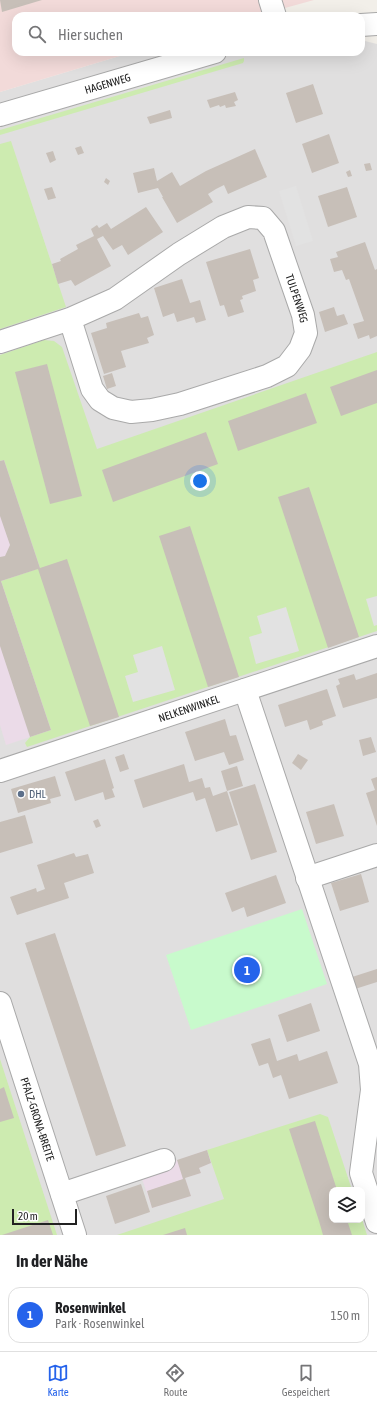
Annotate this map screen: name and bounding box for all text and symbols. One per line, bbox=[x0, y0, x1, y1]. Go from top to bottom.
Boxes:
search box bbox=[12, 12, 365, 56]
icon: search bbox=[26, 23, 48, 45]
text: Hier suchen bbox=[58, 26, 123, 43]
street label: HAGENWEG bbox=[83, 71, 132, 96]
street label: TULPENWEG bbox=[283, 272, 310, 324]
your location bbox=[190, 471, 210, 491]
street label: NELKENWINKEL bbox=[157, 692, 222, 724]
place label: DHL bbox=[29, 788, 47, 800]
marker: DHL bbox=[16, 789, 26, 799]
pin: 1 bbox=[234, 955, 260, 985]
street label: PFALZ-GRONA-BREITE bbox=[18, 1076, 57, 1163]
map controls bbox=[329, 1187, 365, 1223]
button: layers bbox=[329, 1187, 365, 1223]
scale bar bbox=[12, 1207, 77, 1226]
text: 20 m bbox=[18, 1210, 38, 1222]
text: In der Nähe bbox=[16, 1251, 88, 1271]
text: Rosenwinkel bbox=[55, 1299, 126, 1316]
text: 1 bbox=[27, 1308, 33, 1323]
text: 150 m bbox=[331, 1308, 360, 1323]
text: Park · Rosenwinkel bbox=[55, 1316, 144, 1331]
tab: Karte bbox=[47, 1362, 69, 1398]
tab: Route bbox=[163, 1362, 187, 1398]
tab: Gespeichert bbox=[282, 1362, 330, 1398]

